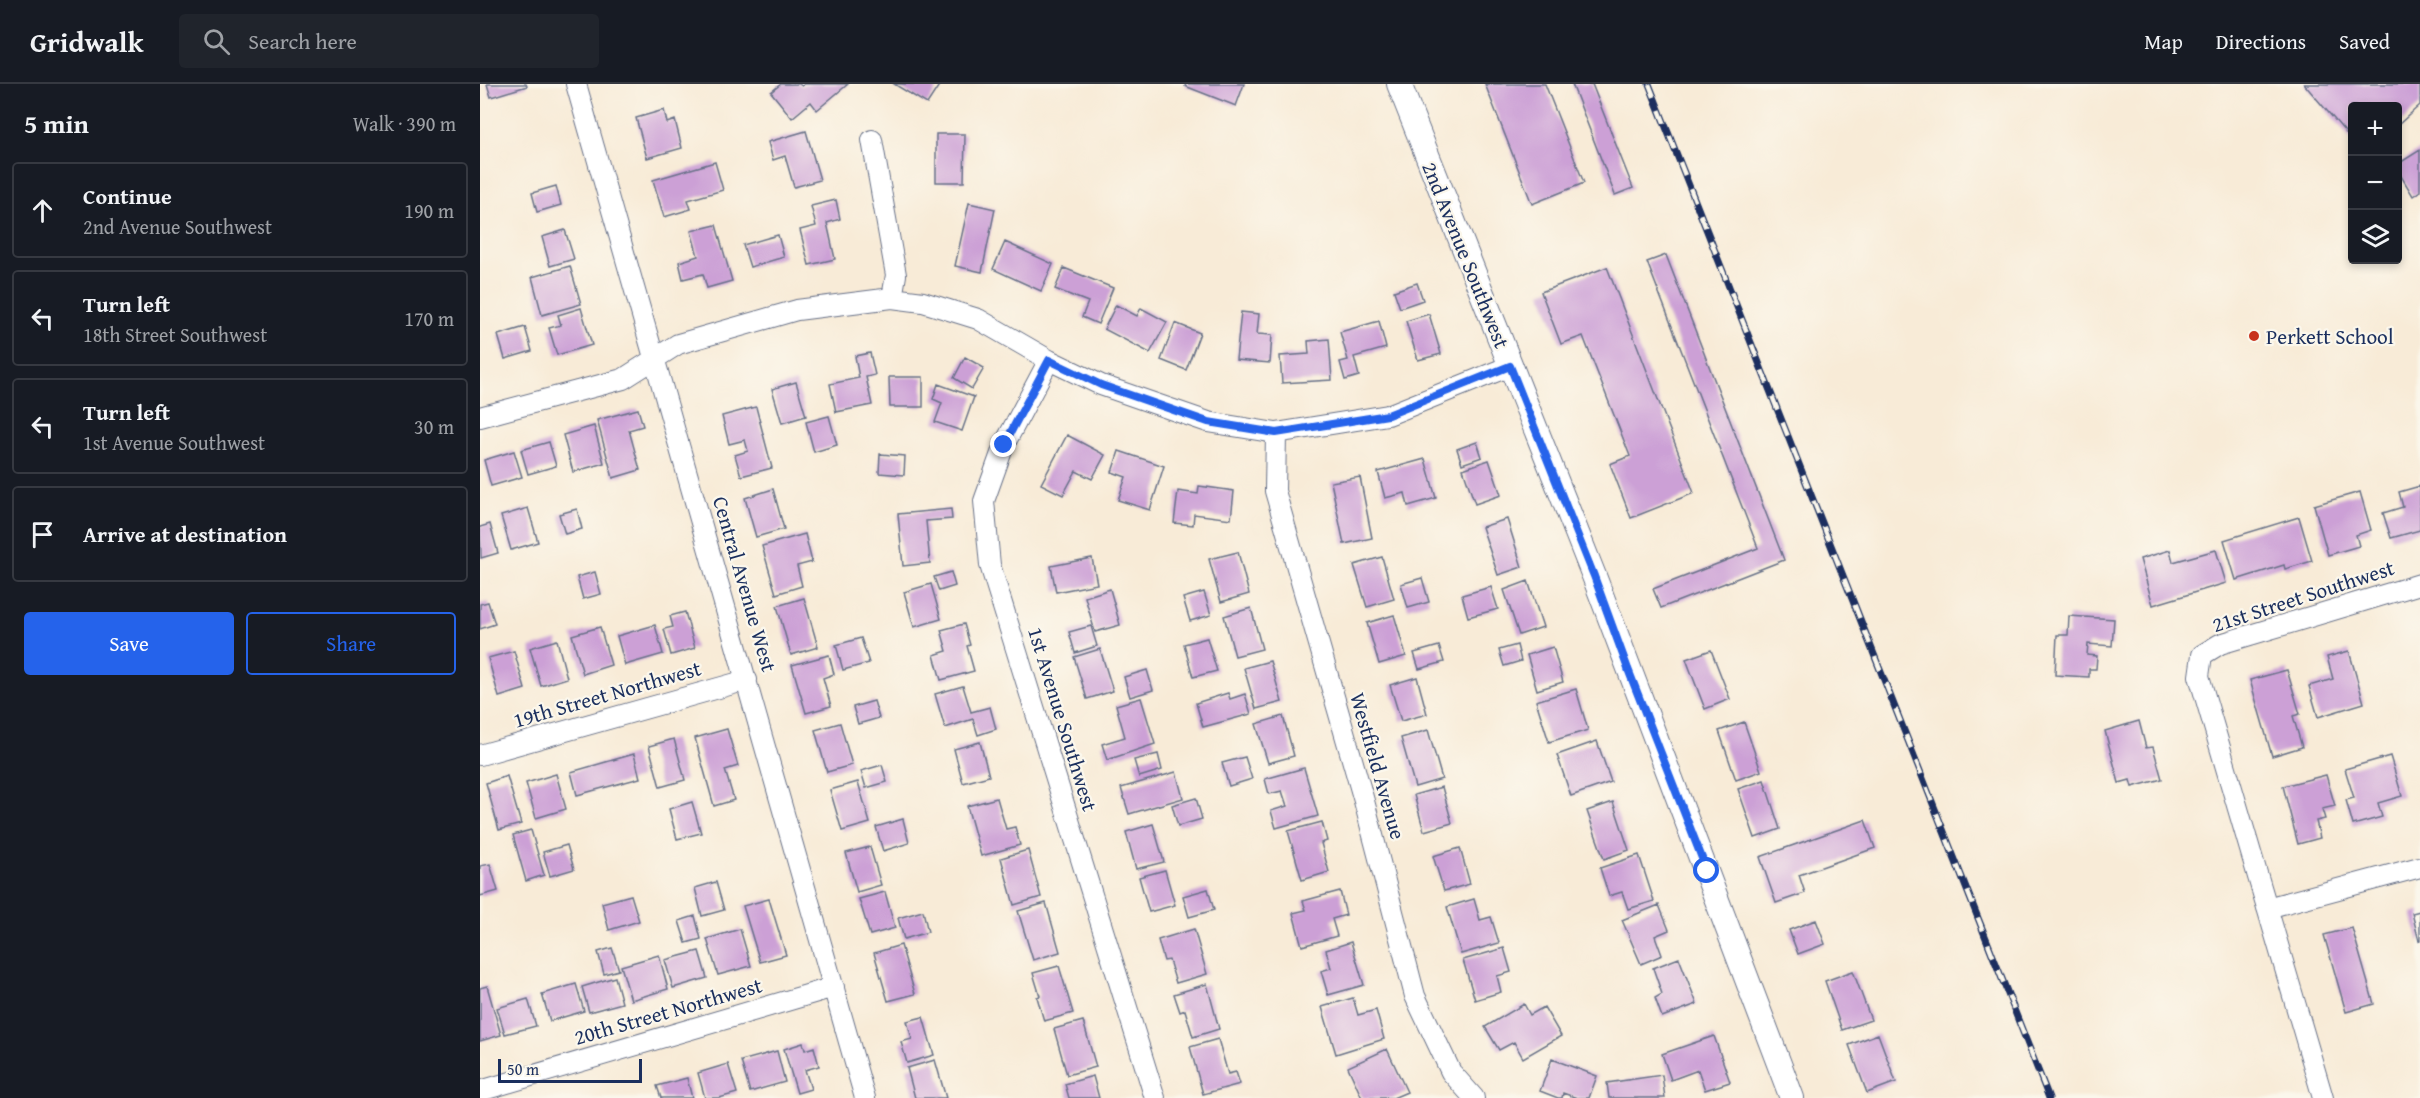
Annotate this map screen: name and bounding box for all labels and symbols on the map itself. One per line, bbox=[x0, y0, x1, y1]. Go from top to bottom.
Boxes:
street label: 2nd Avenue Southwest bbox=[1414, 157, 1518, 353]
place label: Perkett School bbox=[2266, 321, 2394, 352]
marker: Perkett School bbox=[2247, 329, 2261, 343]
route end bbox=[990, 431, 1016, 457]
street label: Central Avenue West bbox=[705, 493, 785, 676]
street label: 21st Street Southwest bbox=[2208, 552, 2399, 640]
street label: 1st Avenue Southwest bbox=[1020, 623, 1106, 816]
street label: 19th Street Northwest bbox=[509, 652, 705, 736]
street label: Westfield Avenue bbox=[1342, 689, 1414, 843]
route start bbox=[1693, 857, 1719, 883]
street label: 20th Street Northwest bbox=[570, 969, 766, 1053]
scale bar bbox=[498, 1056, 642, 1084]

